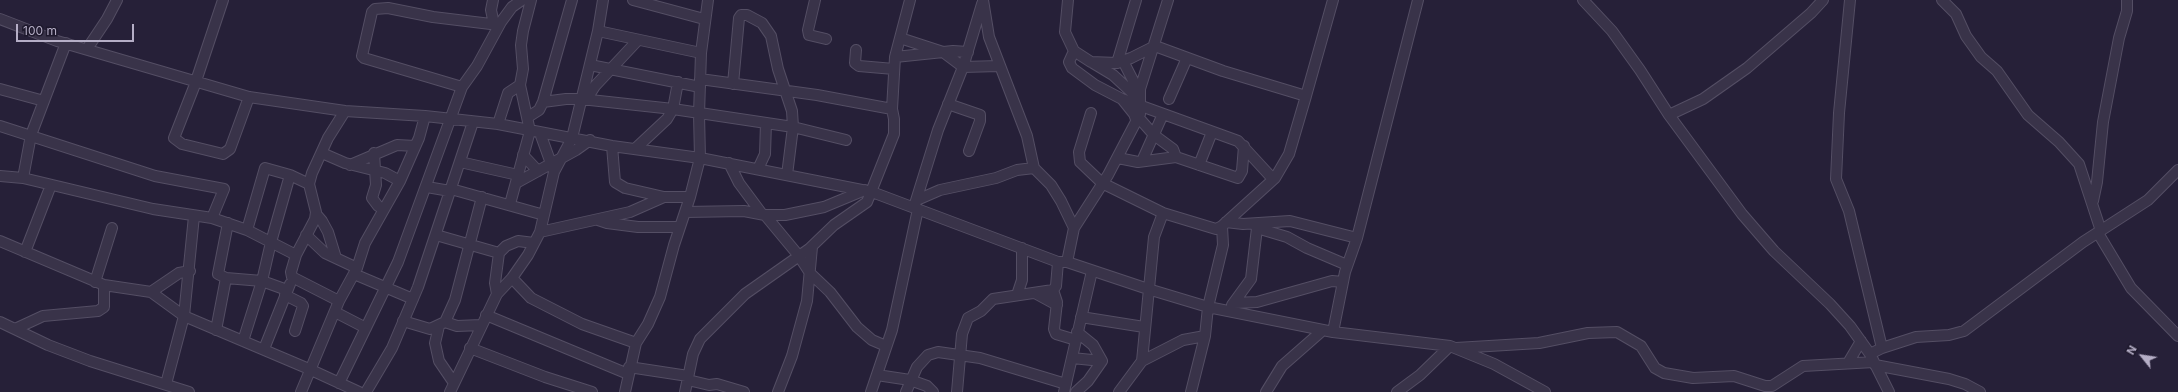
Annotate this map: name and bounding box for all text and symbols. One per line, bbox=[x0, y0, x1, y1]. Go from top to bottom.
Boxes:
scale bar bbox=[18, 16, 136, 42]
text: 100 m bbox=[23, 23, 57, 38]
north arrow bbox=[2122, 336, 2162, 376]
text: N bbox=[2123, 343, 2140, 357]

